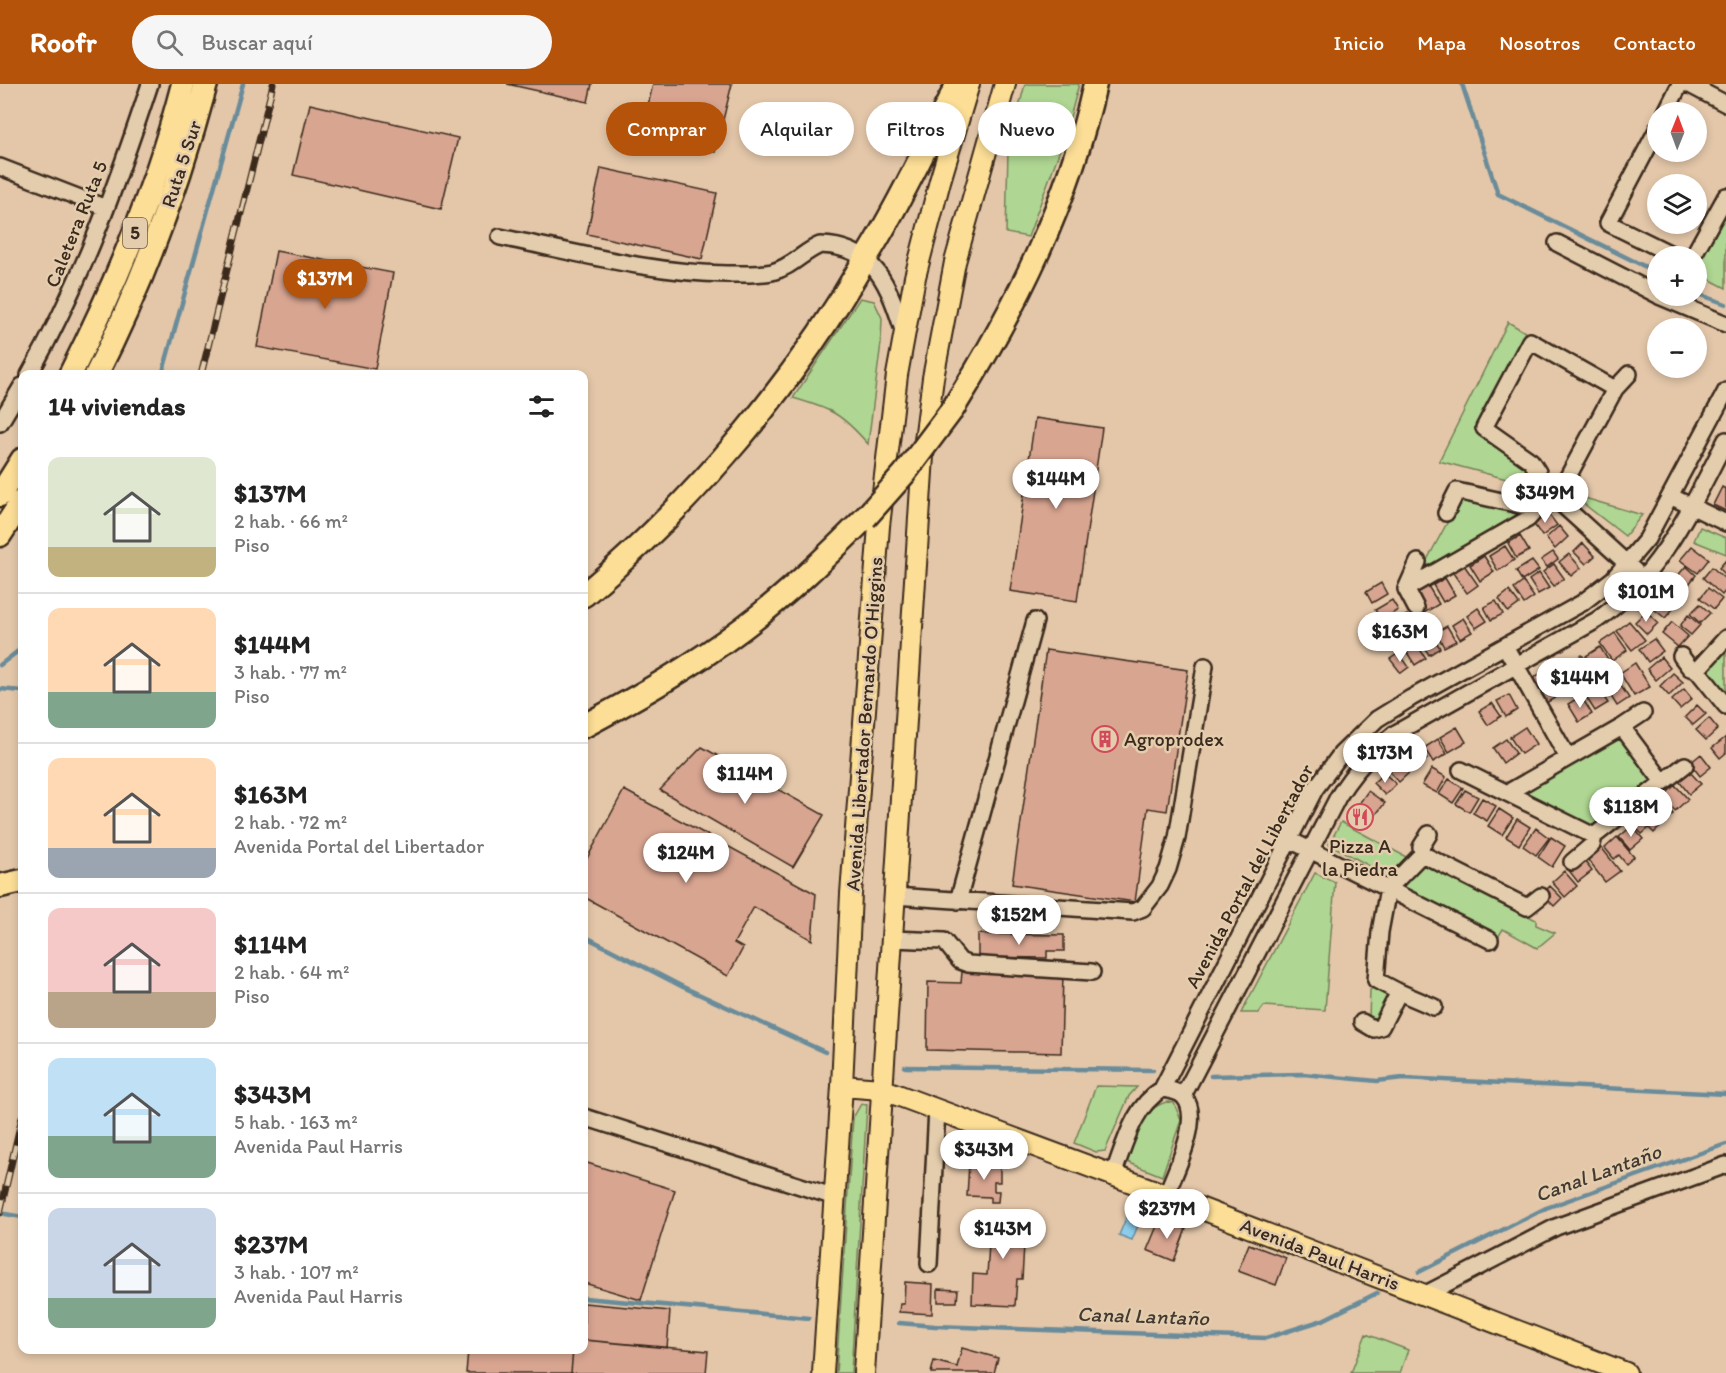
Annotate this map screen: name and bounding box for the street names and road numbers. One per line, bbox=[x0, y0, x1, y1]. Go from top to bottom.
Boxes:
street label: Ruta 5 Sur bbox=[156, 117, 206, 211]
street label: Caletera Ruta 5 bbox=[40, 157, 112, 291]
road number: 5 bbox=[123, 218, 147, 248]
street label: Avenida Libertador Bernardo O'Higgins bbox=[840, 556, 888, 892]
street label: Avenida Portal del Libertador bbox=[1180, 760, 1318, 992]
street label: Avenida Paul Harris bbox=[1237, 1213, 1403, 1295]

